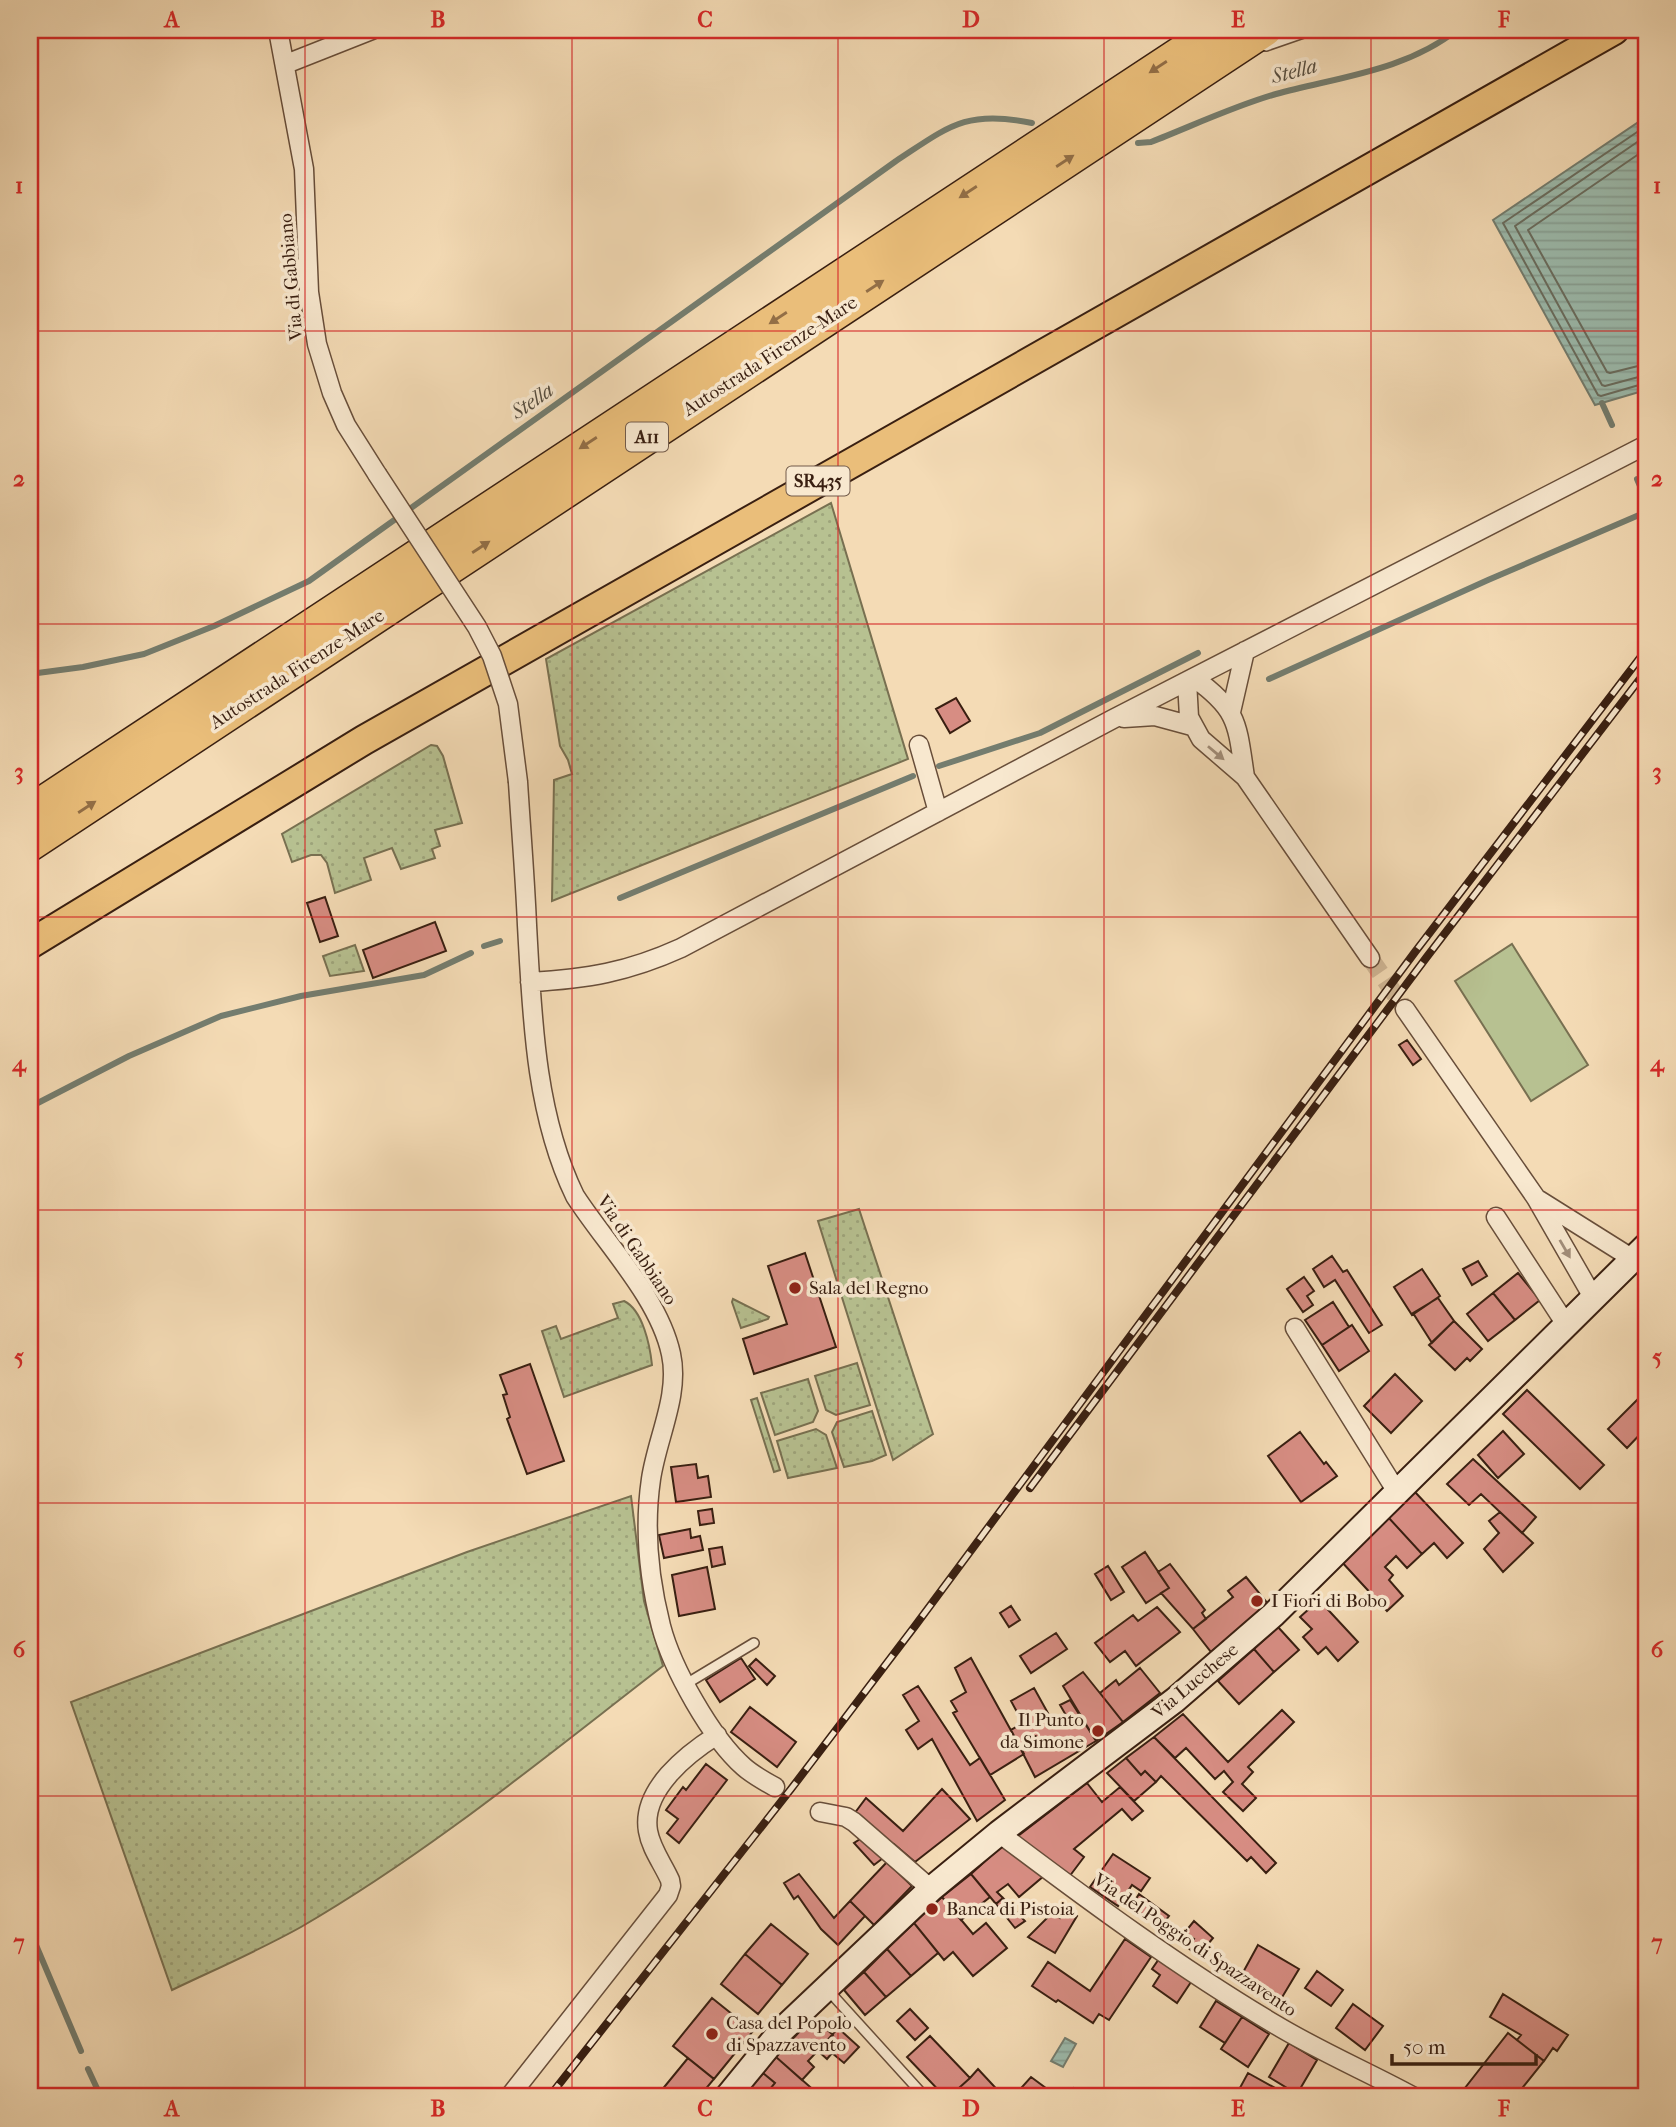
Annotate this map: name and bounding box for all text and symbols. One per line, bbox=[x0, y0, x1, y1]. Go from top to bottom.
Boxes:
text: A bbox=[163, 6, 181, 33]
text: B bbox=[431, 6, 446, 33]
text: C bbox=[697, 6, 713, 33]
text: D bbox=[962, 6, 980, 33]
text: E bbox=[1231, 6, 1245, 33]
text: F bbox=[1497, 6, 1511, 33]
water label: Stella bbox=[1267, 53, 1320, 89]
one-way arrow bbox=[1148, 60, 1167, 73]
one-way arrow bbox=[1056, 154, 1074, 168]
text: 1 bbox=[15, 172, 23, 199]
text: 1 bbox=[1653, 172, 1661, 199]
one-way arrow bbox=[958, 186, 978, 199]
street label: Via di Gabbiano bbox=[274, 212, 308, 343]
one-way arrow bbox=[865, 280, 885, 293]
street label: Autostrada Firenze-Mare bbox=[678, 291, 861, 421]
one-way arrow bbox=[769, 311, 787, 325]
water label: Stella bbox=[505, 378, 558, 425]
road number: A11 bbox=[626, 422, 668, 452]
one-way arrow bbox=[579, 436, 597, 450]
text: 2 bbox=[13, 465, 25, 492]
text: 2 bbox=[1651, 465, 1663, 492]
road number: SR435 bbox=[786, 466, 850, 495]
one-way arrow bbox=[471, 540, 491, 553]
street label: Autostrada Firenze-Mare bbox=[205, 604, 388, 734]
one-way arrow bbox=[1206, 746, 1224, 761]
text: 3 bbox=[14, 758, 24, 785]
text: 3 bbox=[1652, 758, 1662, 785]
one-way arrow bbox=[77, 801, 96, 814]
text: 4 bbox=[11, 1050, 27, 1077]
text: 4 bbox=[1649, 1050, 1665, 1077]
street label: Via di Gabbiano bbox=[592, 1190, 682, 1309]
one-way arrow bbox=[1559, 1239, 1571, 1258]
place label: Sala del Regno bbox=[809, 1277, 929, 1299]
marker: Sala del Regno bbox=[787, 1280, 803, 1296]
text: 5 bbox=[14, 1343, 24, 1370]
text: 5 bbox=[1652, 1343, 1662, 1370]
place label: I Fiori di Bobo bbox=[1271, 1590, 1387, 1612]
marker: I Fiori di Bobo bbox=[1249, 1593, 1265, 1609]
text: 6 bbox=[13, 1636, 26, 1663]
text: 6 bbox=[1651, 1636, 1664, 1663]
street label: Via Lucchese bbox=[1147, 1639, 1243, 1724]
place label: Il Punto da Simone bbox=[1000, 1709, 1084, 1753]
marker: Il Punto da Simone bbox=[1090, 1723, 1106, 1739]
street label: Via del Poggio di Spazzavento bbox=[1088, 1868, 1301, 2021]
place label: Banca di Pistoia bbox=[946, 1898, 1074, 1920]
marker: Banca di Pistoia bbox=[924, 1901, 940, 1917]
text: 7 bbox=[12, 1929, 25, 1956]
text: 7 bbox=[1650, 1929, 1663, 1956]
place label: Casa del Popolo di Spazzavento bbox=[726, 2012, 852, 2056]
scale bar bbox=[1392, 2022, 1536, 2066]
marker: Casa del Popolo di Spazzavento bbox=[704, 2026, 720, 2042]
text: 50 m bbox=[1403, 2035, 1446, 2059]
text: A bbox=[163, 2095, 181, 2122]
text: B bbox=[431, 2095, 446, 2122]
text: C bbox=[697, 2095, 713, 2122]
text: D bbox=[962, 2095, 980, 2122]
text: E bbox=[1231, 2095, 1245, 2122]
text: F bbox=[1497, 2095, 1511, 2122]

